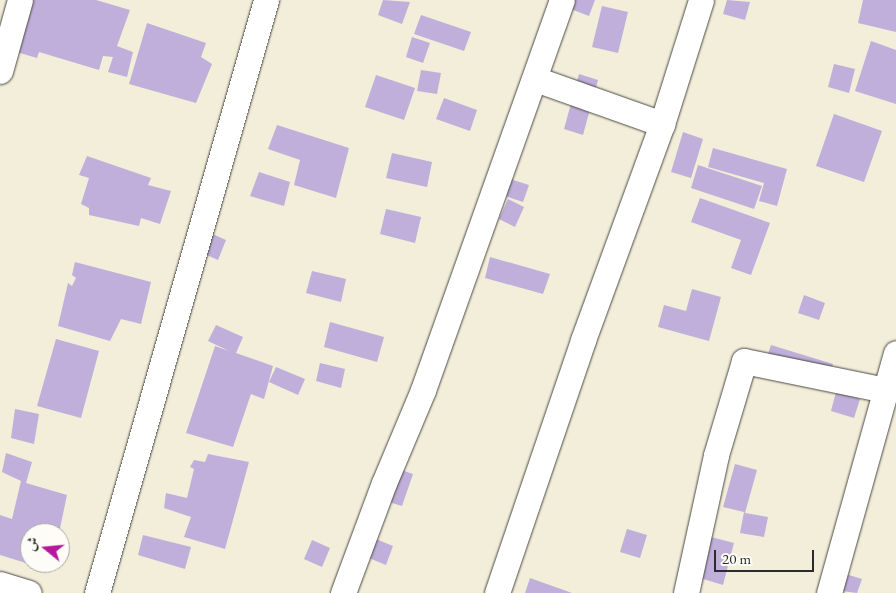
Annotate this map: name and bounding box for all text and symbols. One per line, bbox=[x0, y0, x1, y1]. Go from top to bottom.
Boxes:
north arrow bbox=[20, 523, 70, 573]
text: ش bbox=[21, 535, 42, 553]
scale bar bbox=[716, 540, 816, 572]
text: 20 m bbox=[722, 549, 751, 568]

